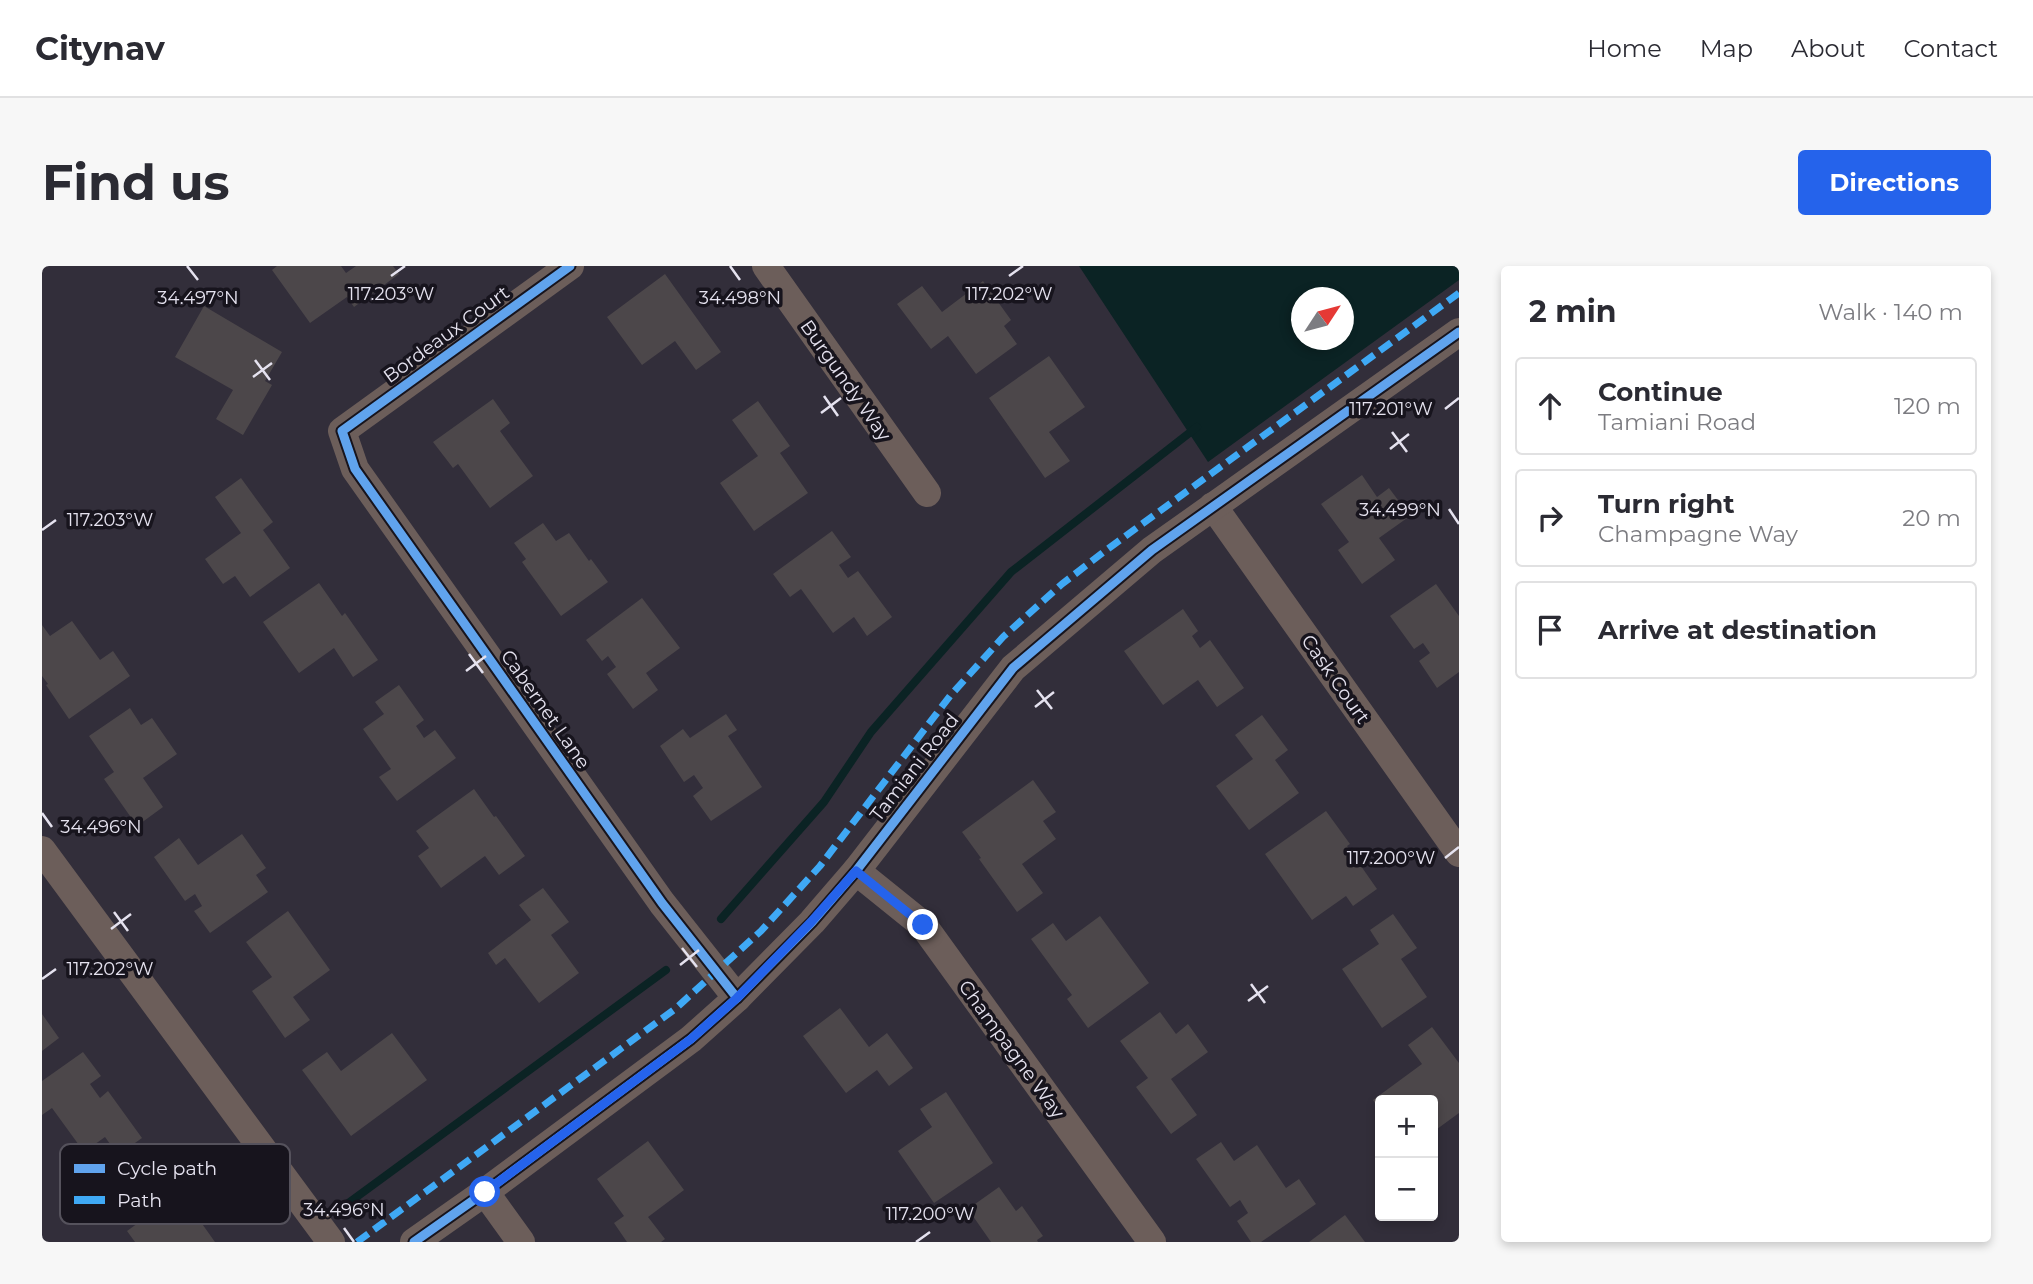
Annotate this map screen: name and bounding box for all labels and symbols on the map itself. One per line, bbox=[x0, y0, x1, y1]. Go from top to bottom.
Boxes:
street label: Bordeaux Court bbox=[379, 281, 514, 388]
text: 117.203°W bbox=[348, 283, 434, 305]
text: 117.202°W bbox=[965, 283, 1053, 305]
text: 34.497°N bbox=[157, 287, 239, 309]
text: 34.498°N bbox=[699, 287, 781, 309]
north arrow bbox=[1291, 287, 1354, 350]
street label: Burgundy Way bbox=[795, 315, 896, 446]
text: 117.201°W bbox=[1349, 398, 1433, 420]
text: 34.499°N bbox=[1359, 499, 1441, 521]
text: 117.203°W bbox=[67, 509, 153, 531]
street label: Cask Court bbox=[1296, 630, 1375, 728]
street label: Cabernet Lane bbox=[496, 645, 595, 773]
street label: Tamiani Road bbox=[865, 709, 964, 826]
text: 34.496°N bbox=[60, 816, 142, 838]
text: 117.200°W bbox=[1347, 847, 1435, 869]
route end bbox=[907, 909, 938, 940]
text: 117.202°W bbox=[66, 958, 154, 980]
street label: Champagne Way bbox=[954, 976, 1070, 1123]
legend bbox=[60, 1144, 290, 1224]
text: Cycle path bbox=[117, 1157, 217, 1180]
route start bbox=[469, 1176, 500, 1207]
text: Path bbox=[117, 1189, 162, 1212]
text: 34.496°N bbox=[303, 1199, 385, 1221]
text: 117.200°W bbox=[886, 1203, 974, 1225]

